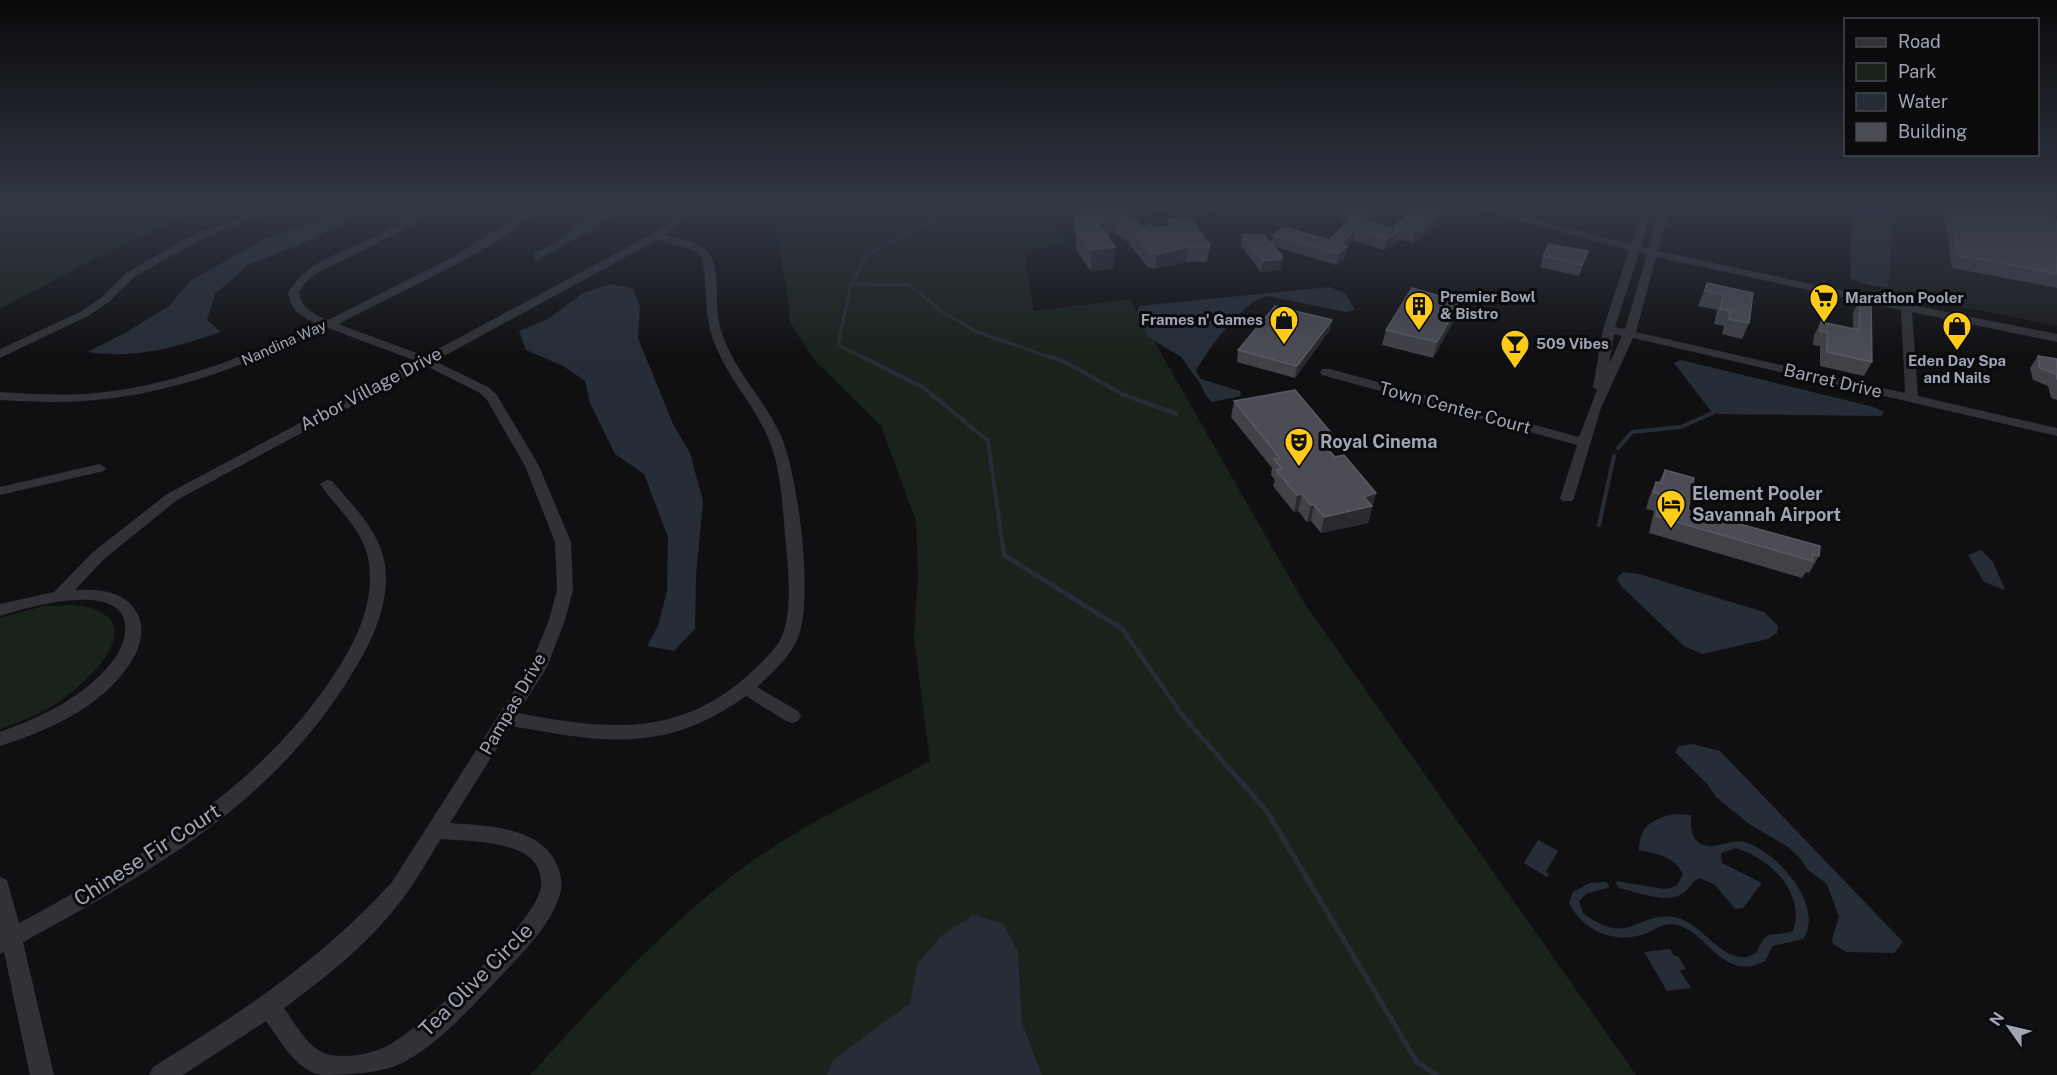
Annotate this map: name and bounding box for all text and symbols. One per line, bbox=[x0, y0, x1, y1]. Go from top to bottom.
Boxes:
legend bbox=[1844, 18, 2039, 156]
text: Road bbox=[1898, 31, 1941, 52]
text: Park bbox=[1898, 61, 1936, 82]
text: Water bbox=[1898, 91, 1948, 112]
text: Building bbox=[1898, 121, 1967, 142]
supermarket icon: Marathon Pooler bbox=[1808, 282, 1840, 324]
place label: Premier Bowl & Bistro bbox=[1440, 288, 1536, 322]
place label: Marathon Pooler bbox=[1845, 289, 1964, 306]
building icon: Premier Bowl & Bistro bbox=[1403, 290, 1435, 332]
shop icon: Frames n' Games bbox=[1268, 304, 1300, 346]
shop icon: Eden Day Spa and Nails bbox=[1941, 310, 1973, 352]
place label: Frames n' Games bbox=[1141, 311, 1263, 328]
street label: Nandina Way bbox=[239, 316, 329, 369]
bar icon: 509 Vibes bbox=[1499, 328, 1531, 370]
place label: 509 Vibes bbox=[1536, 335, 1609, 352]
street label: Arbor Village Drive bbox=[296, 342, 445, 435]
place label: Eden Day Spa and Nails bbox=[1908, 352, 2006, 386]
street label: Barret Drive bbox=[1782, 359, 1884, 402]
street label: Town Center Court bbox=[1377, 377, 1533, 438]
theatre icon: Royal Cinema bbox=[1283, 426, 1315, 468]
place label: Royal Cinema bbox=[1320, 431, 1437, 452]
place label: Element Pooler Savannah Airport bbox=[1692, 483, 1841, 525]
hotel icon: Element Pooler Savannah Airport bbox=[1655, 488, 1687, 530]
street label: Pampas Drive bbox=[475, 649, 550, 758]
street label: Chinese Fir Court bbox=[69, 798, 224, 911]
street label: Tea Olive Circle bbox=[414, 918, 538, 1042]
north arrow bbox=[1979, 997, 2039, 1057]
text: N bbox=[1986, 1008, 2008, 1029]

